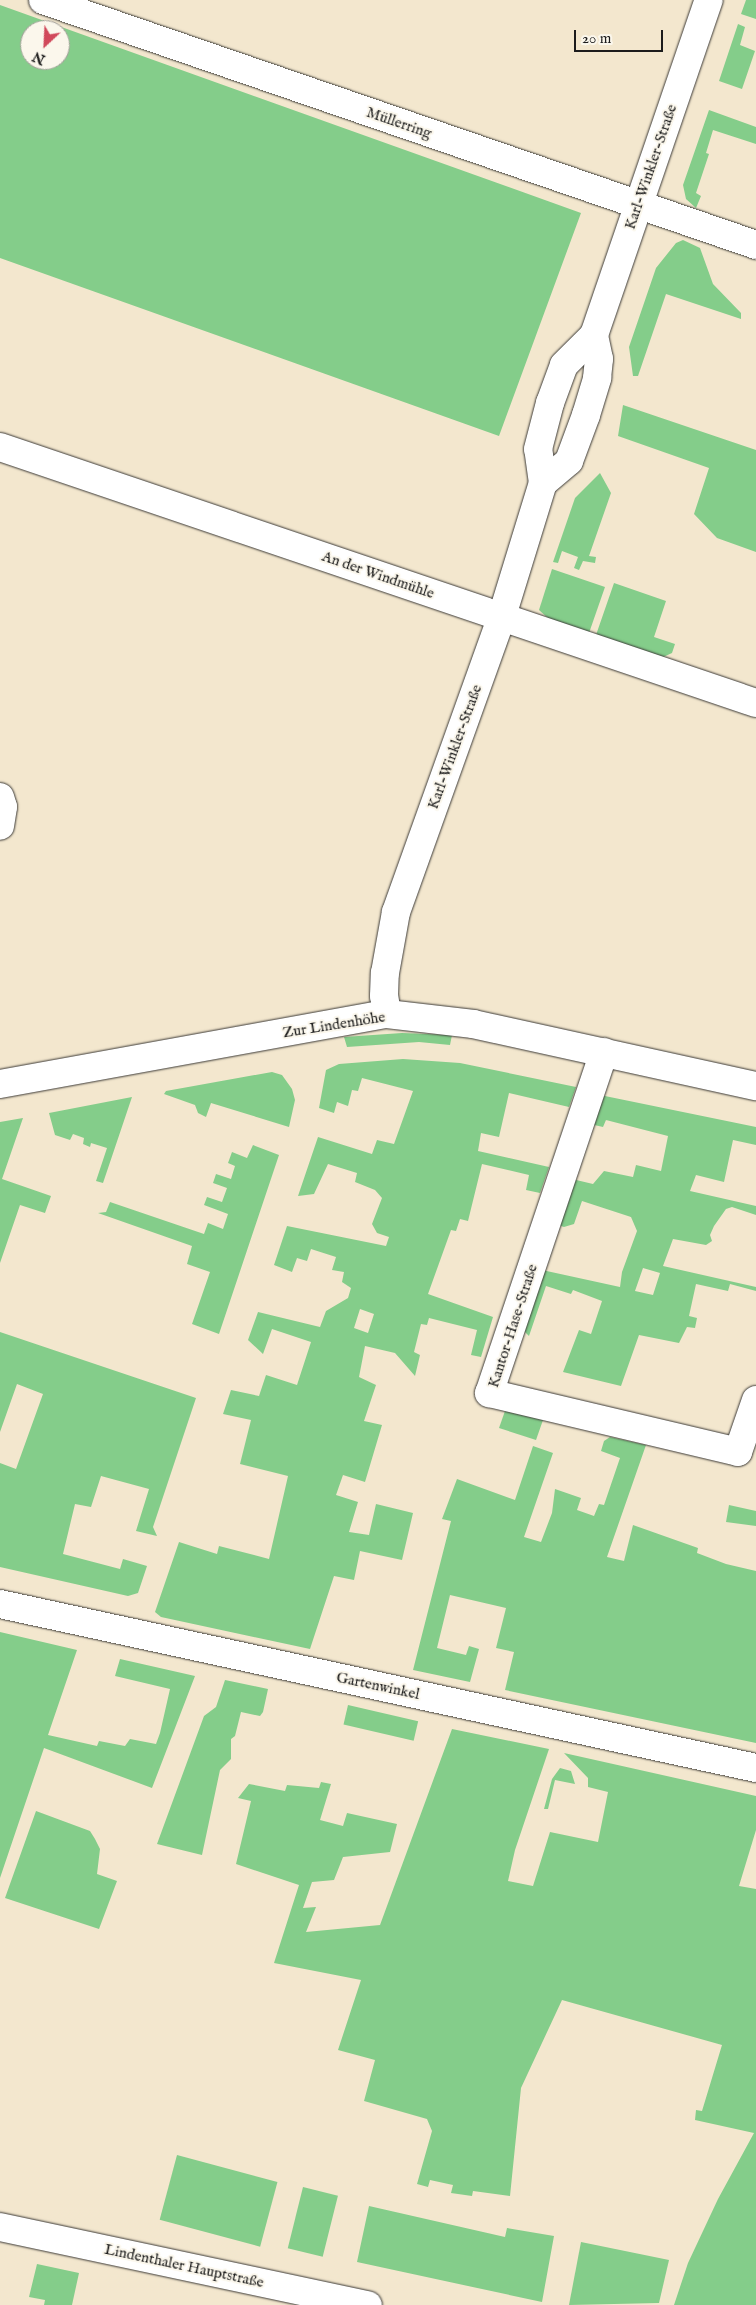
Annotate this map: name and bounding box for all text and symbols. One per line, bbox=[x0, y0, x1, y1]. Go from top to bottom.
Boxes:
north arrow bbox=[20, 20, 70, 70]
scale bar bbox=[576, 20, 665, 52]
text: 20 m bbox=[582, 29, 611, 48]
text: N bbox=[30, 47, 48, 68]
street label: Karl-Winkler-Straße bbox=[621, 102, 681, 232]
street label: Müllerring bbox=[364, 103, 434, 143]
street label: An der Windmühle bbox=[320, 547, 436, 603]
street label: Karl-Winkler-Straße bbox=[424, 682, 486, 812]
street label: Zur Lindenhöhe bbox=[282, 1008, 386, 1042]
street label: Kantor-Hase-Straße bbox=[485, 1262, 541, 1390]
street label: Gartenwinkel bbox=[335, 1668, 421, 1704]
street label: Lindenthaler Hauptstraße bbox=[103, 2240, 265, 2292]

